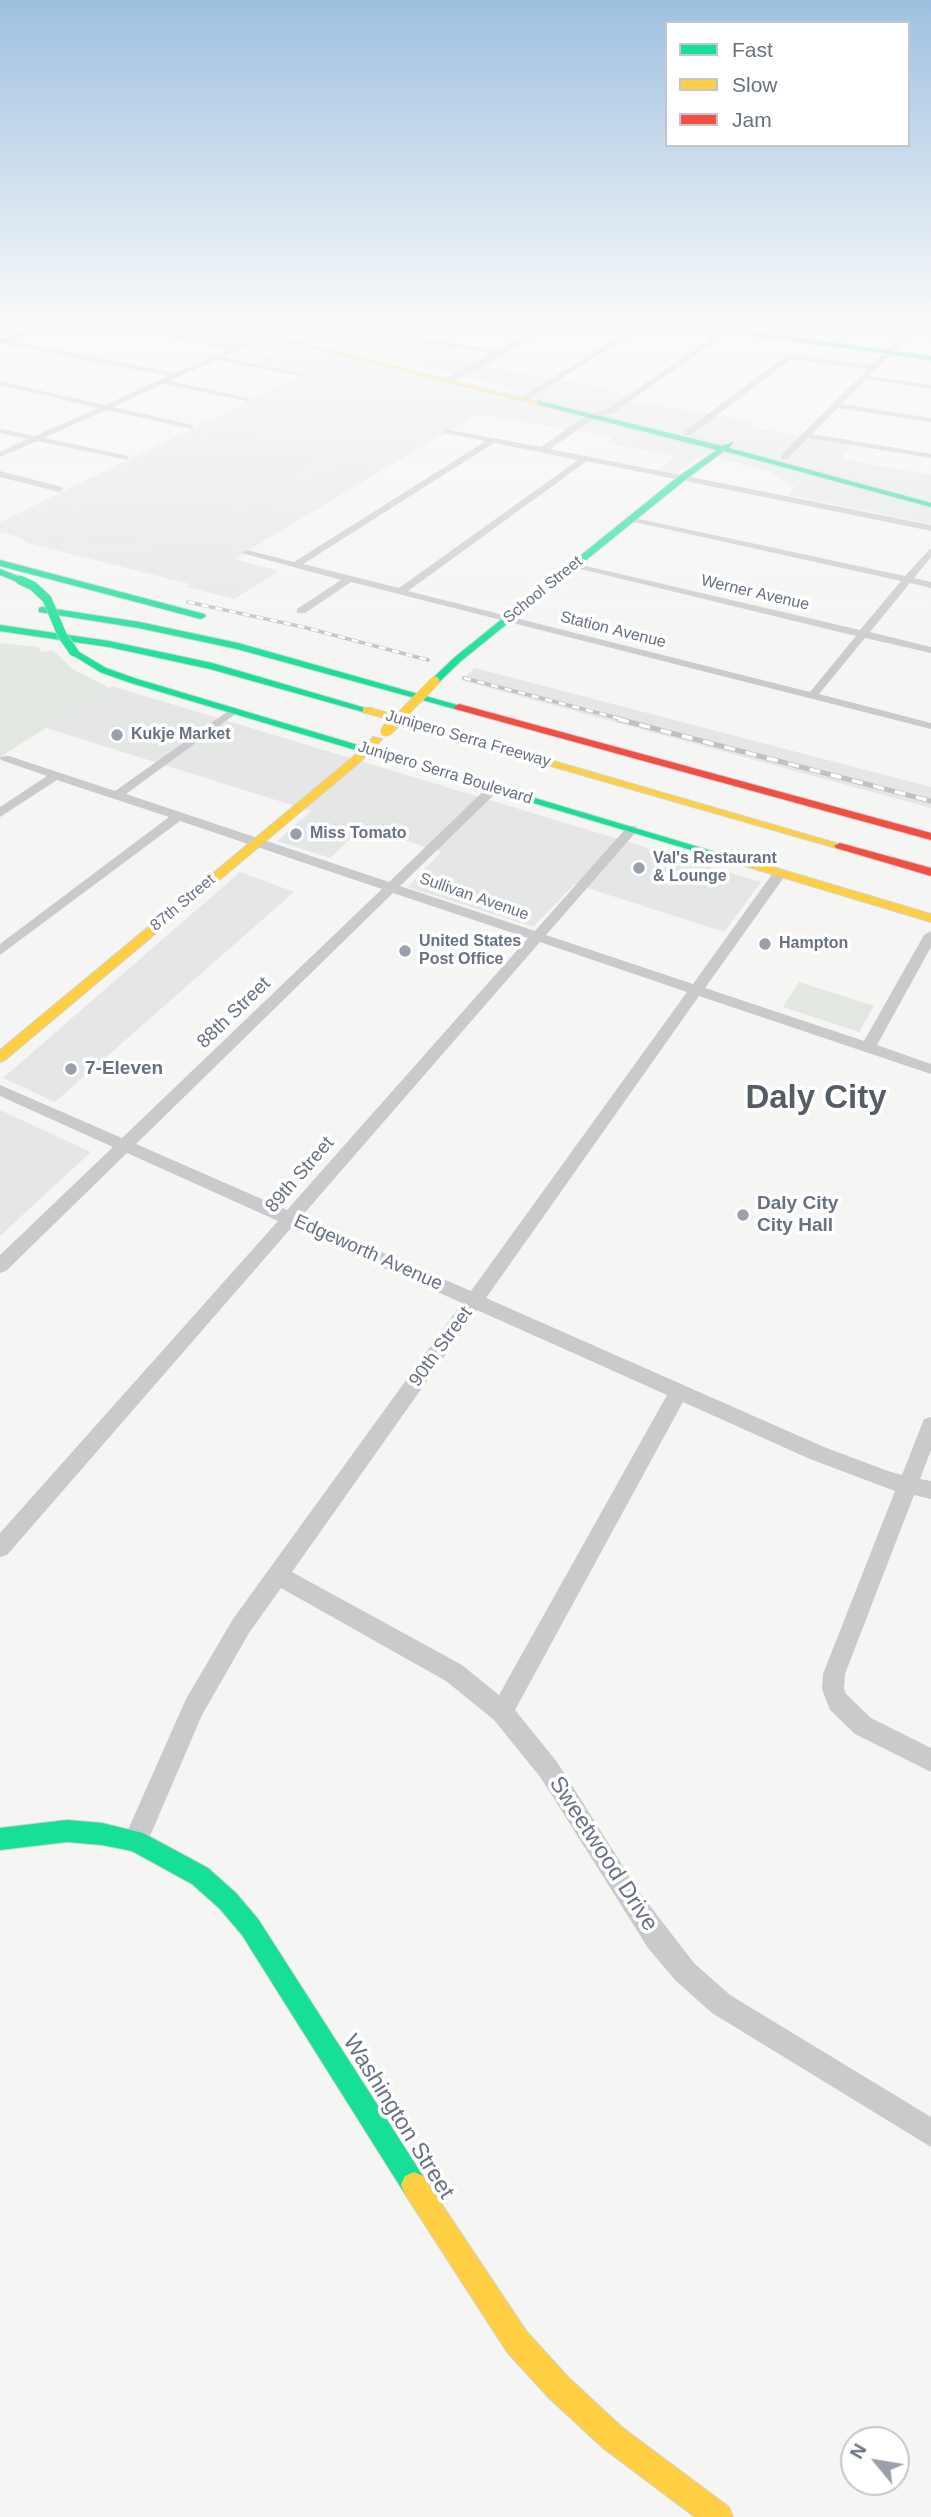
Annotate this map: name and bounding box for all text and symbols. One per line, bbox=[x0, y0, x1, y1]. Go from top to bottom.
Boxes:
legend bbox=[665, 21, 910, 147]
text: Fast bbox=[732, 38, 773, 61]
text: Slow bbox=[732, 73, 778, 96]
text: Jam bbox=[732, 108, 772, 131]
street label: School Street bbox=[500, 552, 586, 628]
street label: Werner Avenue bbox=[699, 571, 811, 615]
street label: Station Avenue bbox=[558, 608, 668, 652]
street label: Junipero Serra Freeway bbox=[383, 706, 553, 772]
place label: Kukje Market bbox=[131, 725, 231, 745]
marker: Kukje Market bbox=[109, 727, 125, 743]
street label: Junipero Serra Boulevard bbox=[355, 737, 535, 809]
place label: Miss Tomato bbox=[310, 824, 407, 844]
marker: Miss Tomato bbox=[288, 826, 304, 842]
place label: Val's Restaurant & Lounge bbox=[653, 849, 777, 887]
marker: Val's Restaurant & Lounge bbox=[631, 860, 647, 876]
street label: Sullivan Avenue bbox=[417, 869, 531, 925]
street label: 87th Street bbox=[147, 870, 219, 936]
place label: United States Post Office bbox=[419, 932, 521, 970]
place label: Hampton bbox=[779, 934, 848, 954]
marker: Hampton bbox=[757, 936, 773, 952]
marker: United States Post Office bbox=[397, 943, 413, 959]
street label: 88th Street bbox=[193, 973, 275, 1053]
place label: 7-Eleven bbox=[85, 1058, 163, 1080]
marker: 7-Eleven bbox=[63, 1061, 79, 1077]
district label: Daly City bbox=[745, 1079, 887, 1119]
street label: 89th Street bbox=[261, 1132, 339, 1218]
place label: Daly City City Hall bbox=[757, 1193, 838, 1237]
marker: Daly City City Hall bbox=[735, 1207, 751, 1223]
street label: Edgeworth Avenue bbox=[290, 1210, 446, 1296]
street label: 90th Street bbox=[404, 1303, 478, 1391]
street label: Sweetwood Drive bbox=[543, 1771, 663, 1937]
street label: Washington Street bbox=[336, 2030, 460, 2204]
north arrow bbox=[840, 2426, 910, 2496]
text: N bbox=[846, 2440, 871, 2462]

